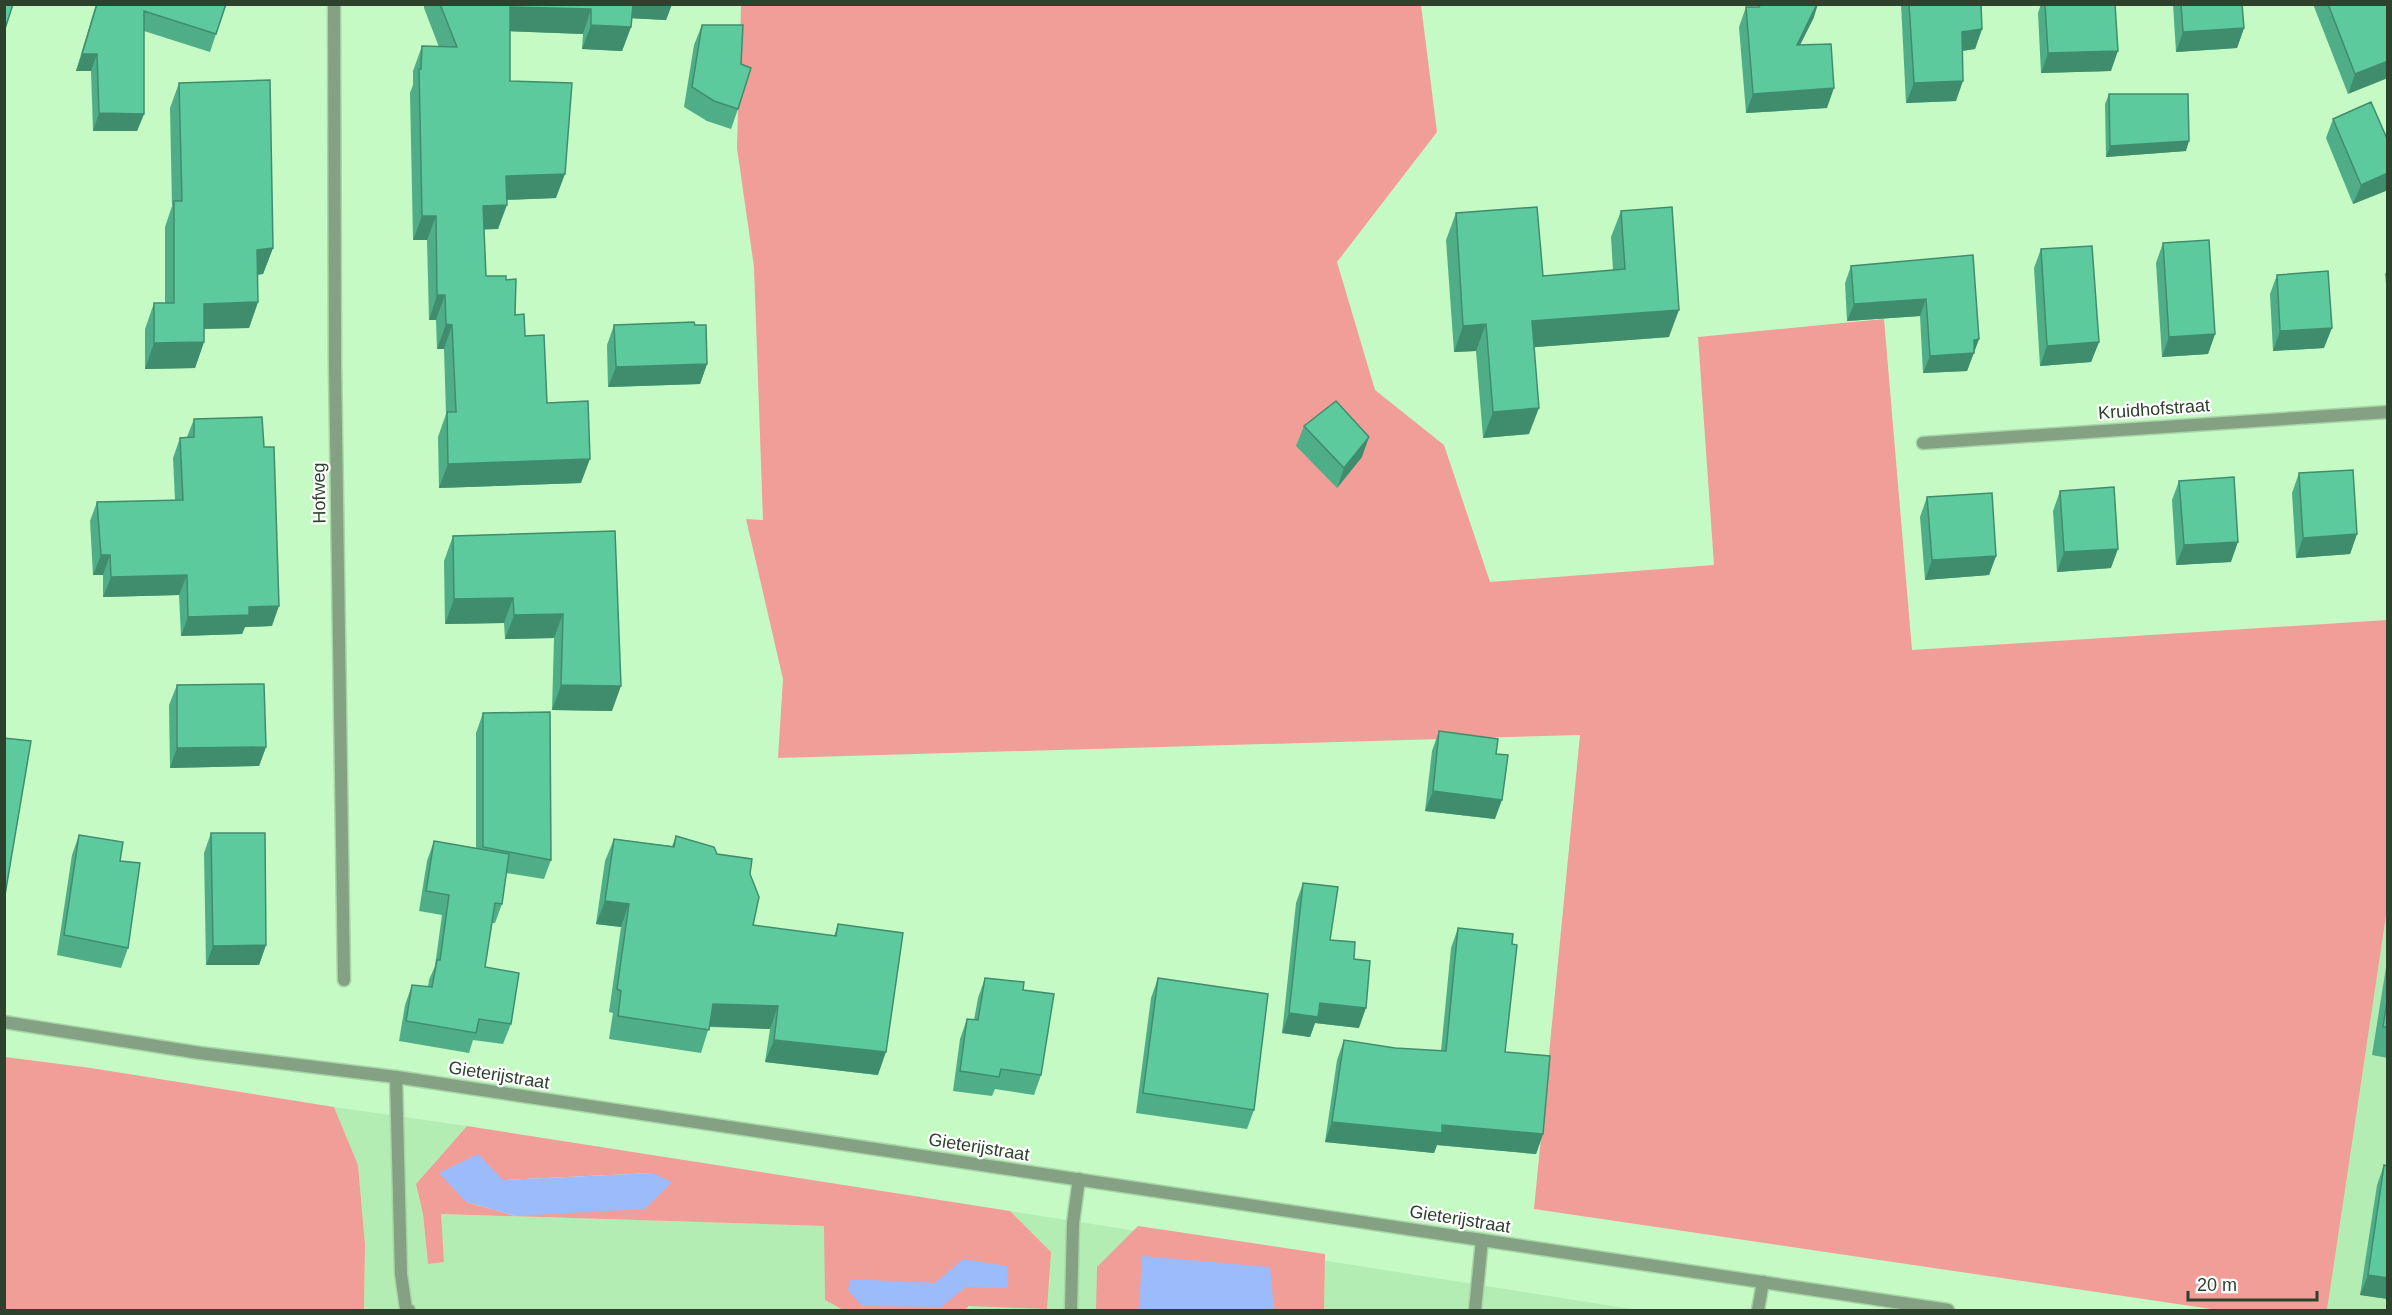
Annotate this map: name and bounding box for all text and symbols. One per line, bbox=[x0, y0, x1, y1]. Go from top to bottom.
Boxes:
street label: Kruidhofstraat bbox=[2097, 395, 2211, 423]
street label: Hofweg bbox=[308, 462, 330, 524]
street label: Gieterijstraat bbox=[447, 1057, 551, 1093]
street label: Gieterijstraat bbox=[927, 1129, 1031, 1165]
street label: Gieterijstraat bbox=[1408, 1201, 1512, 1237]
scale bar bbox=[2188, 1264, 2317, 1302]
text: 20 m bbox=[2197, 1275, 2237, 1295]

